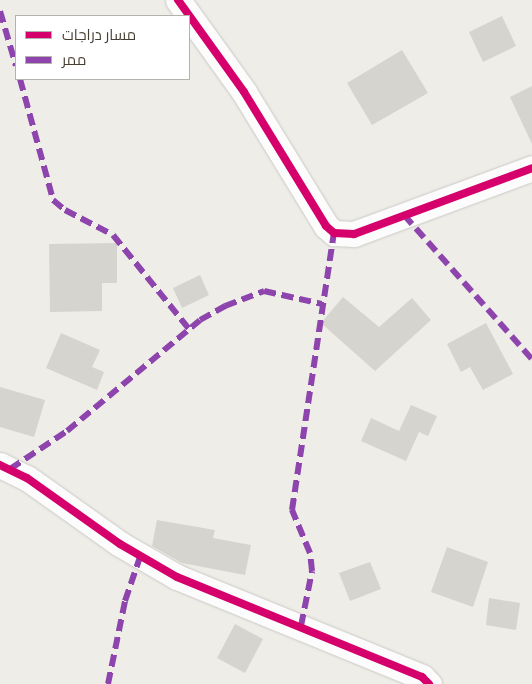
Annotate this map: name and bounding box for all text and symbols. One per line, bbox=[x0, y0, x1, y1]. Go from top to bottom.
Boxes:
legend bbox=[15, 15, 190, 80]
text: مسار دراجات bbox=[62, 26, 136, 44]
text: ممر bbox=[62, 51, 86, 69]

